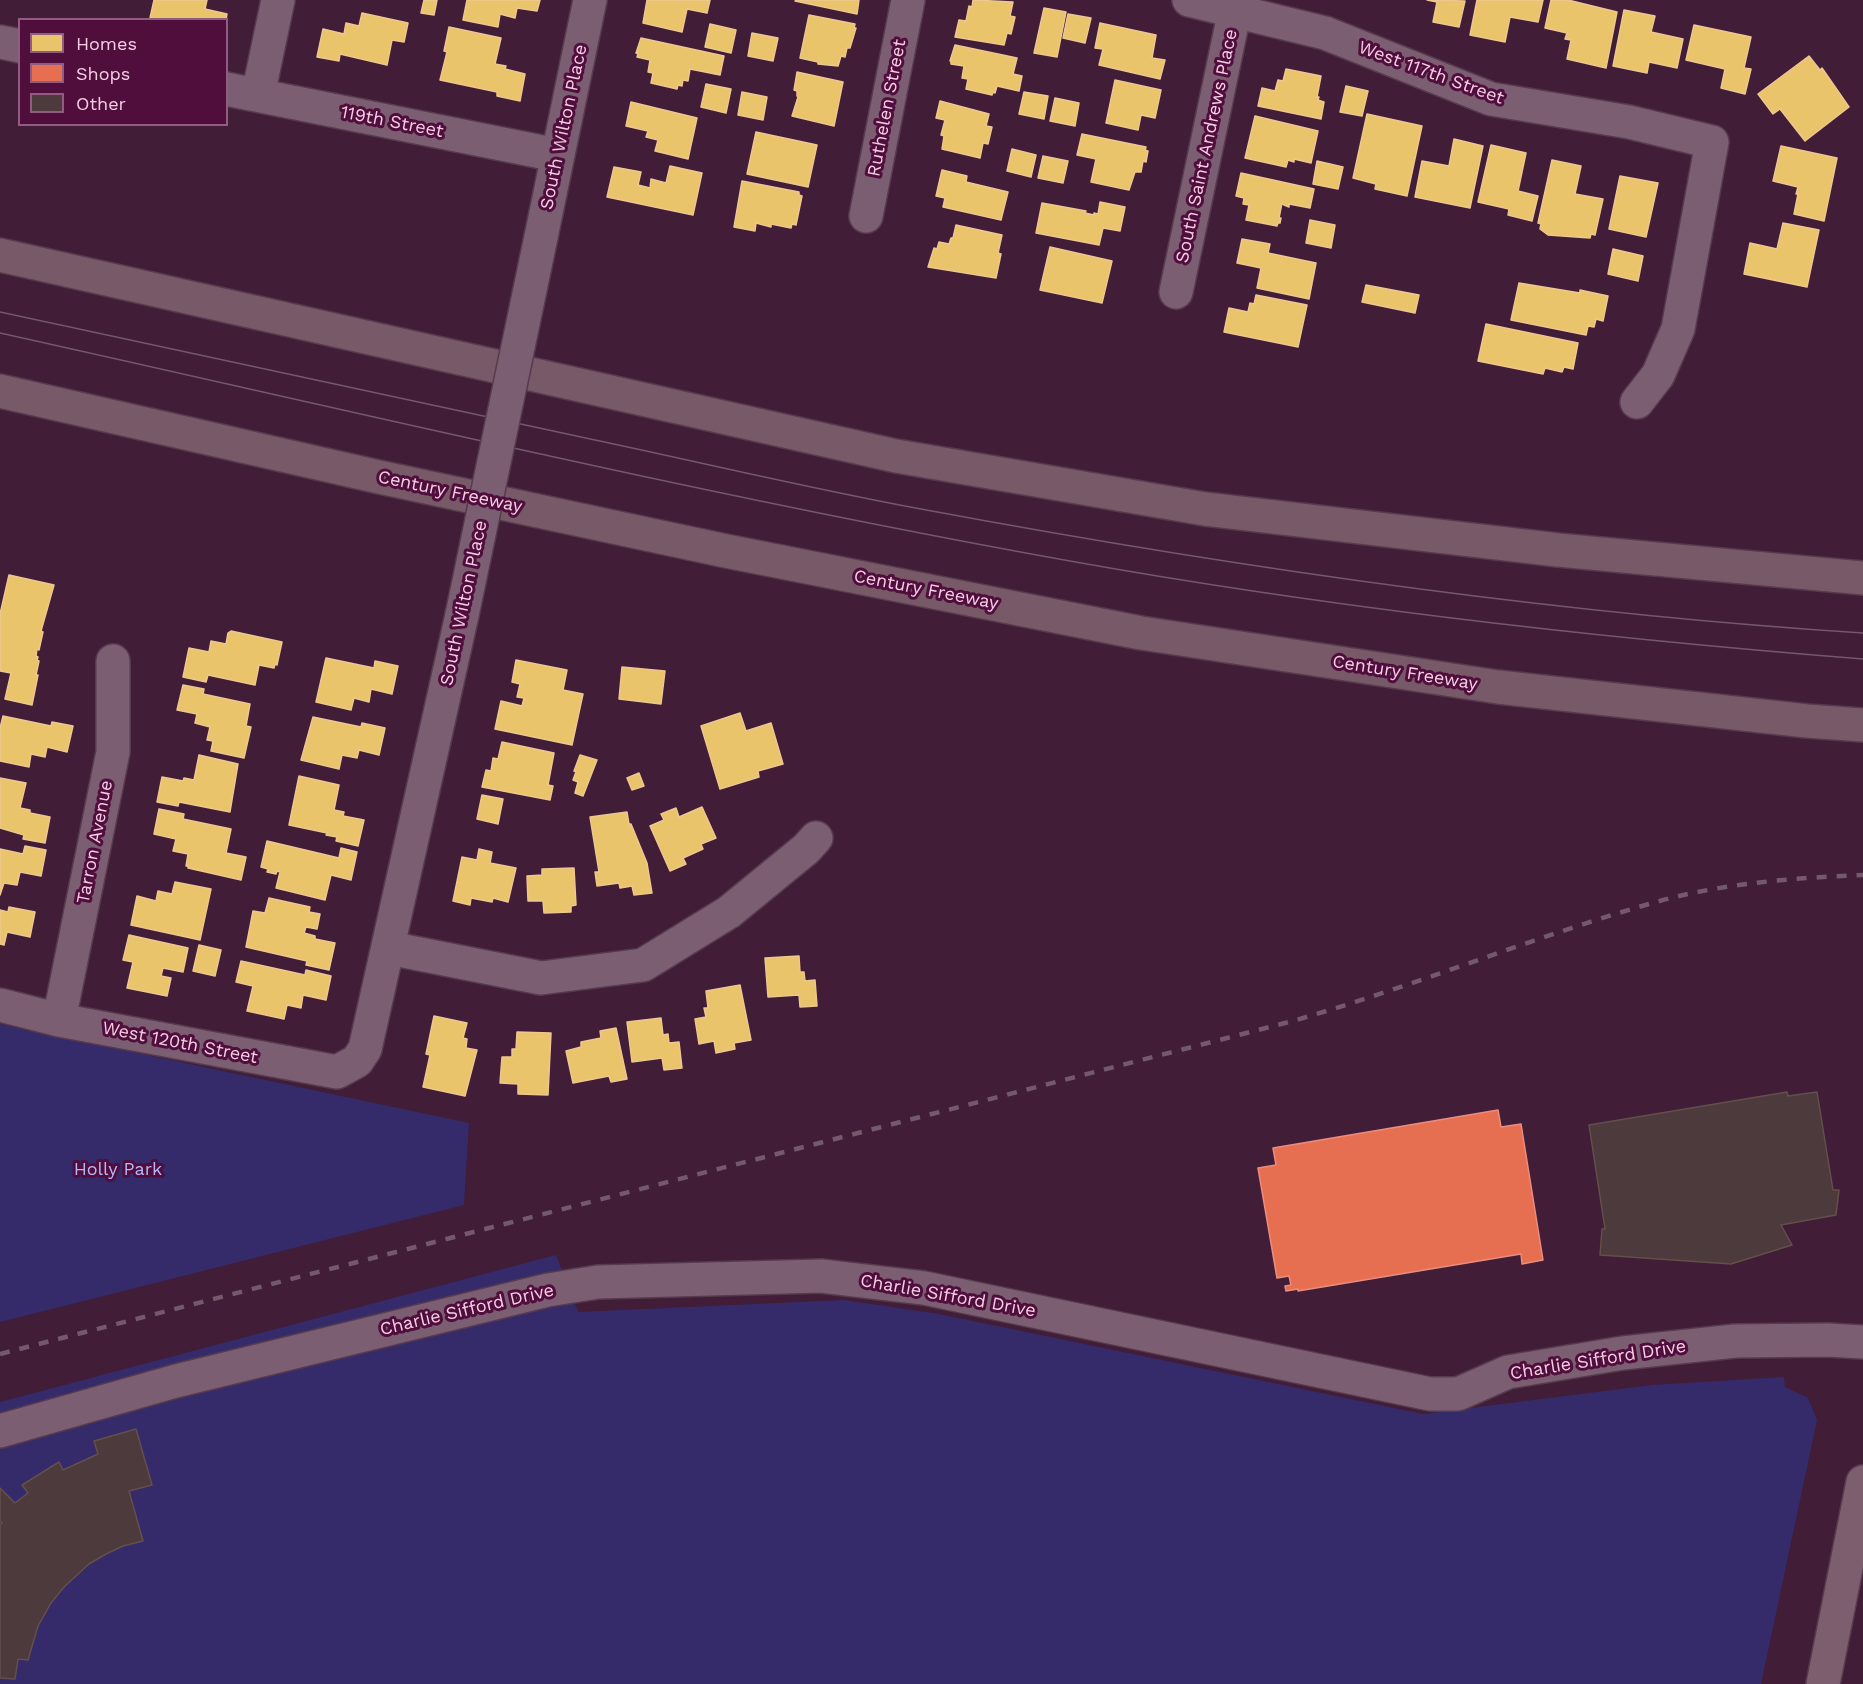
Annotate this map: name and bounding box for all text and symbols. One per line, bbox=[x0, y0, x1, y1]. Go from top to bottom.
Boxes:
legend bbox=[18, 18, 228, 126]
street label: South Saint Andrews Place bbox=[1172, 27, 1242, 265]
text: Homes bbox=[76, 33, 137, 54]
street label: West 117th Street bbox=[1355, 37, 1507, 109]
street label: Ruthelen Street bbox=[863, 38, 911, 178]
street label: South Wilton Place bbox=[536, 42, 592, 212]
text: Shops bbox=[76, 63, 130, 84]
text: Other bbox=[76, 93, 126, 114]
street label: 119th Street bbox=[339, 101, 445, 143]
street label: Century Freeway bbox=[376, 466, 524, 518]
street label: South Wilton Place bbox=[436, 518, 492, 688]
street label: Century Freeway bbox=[852, 565, 1000, 615]
street label: Century Freeway bbox=[1331, 651, 1479, 695]
street label: Tarron Avenue bbox=[72, 778, 118, 906]
street label: West 120th Street bbox=[100, 1017, 260, 1069]
park label: Holly Park bbox=[74, 1159, 162, 1181]
street label: Charlie Sifford Drive bbox=[858, 1270, 1038, 1322]
street label: Charlie Sifford Drive bbox=[378, 1279, 556, 1341]
street label: Charlie Sifford Drive bbox=[1508, 1335, 1688, 1385]

